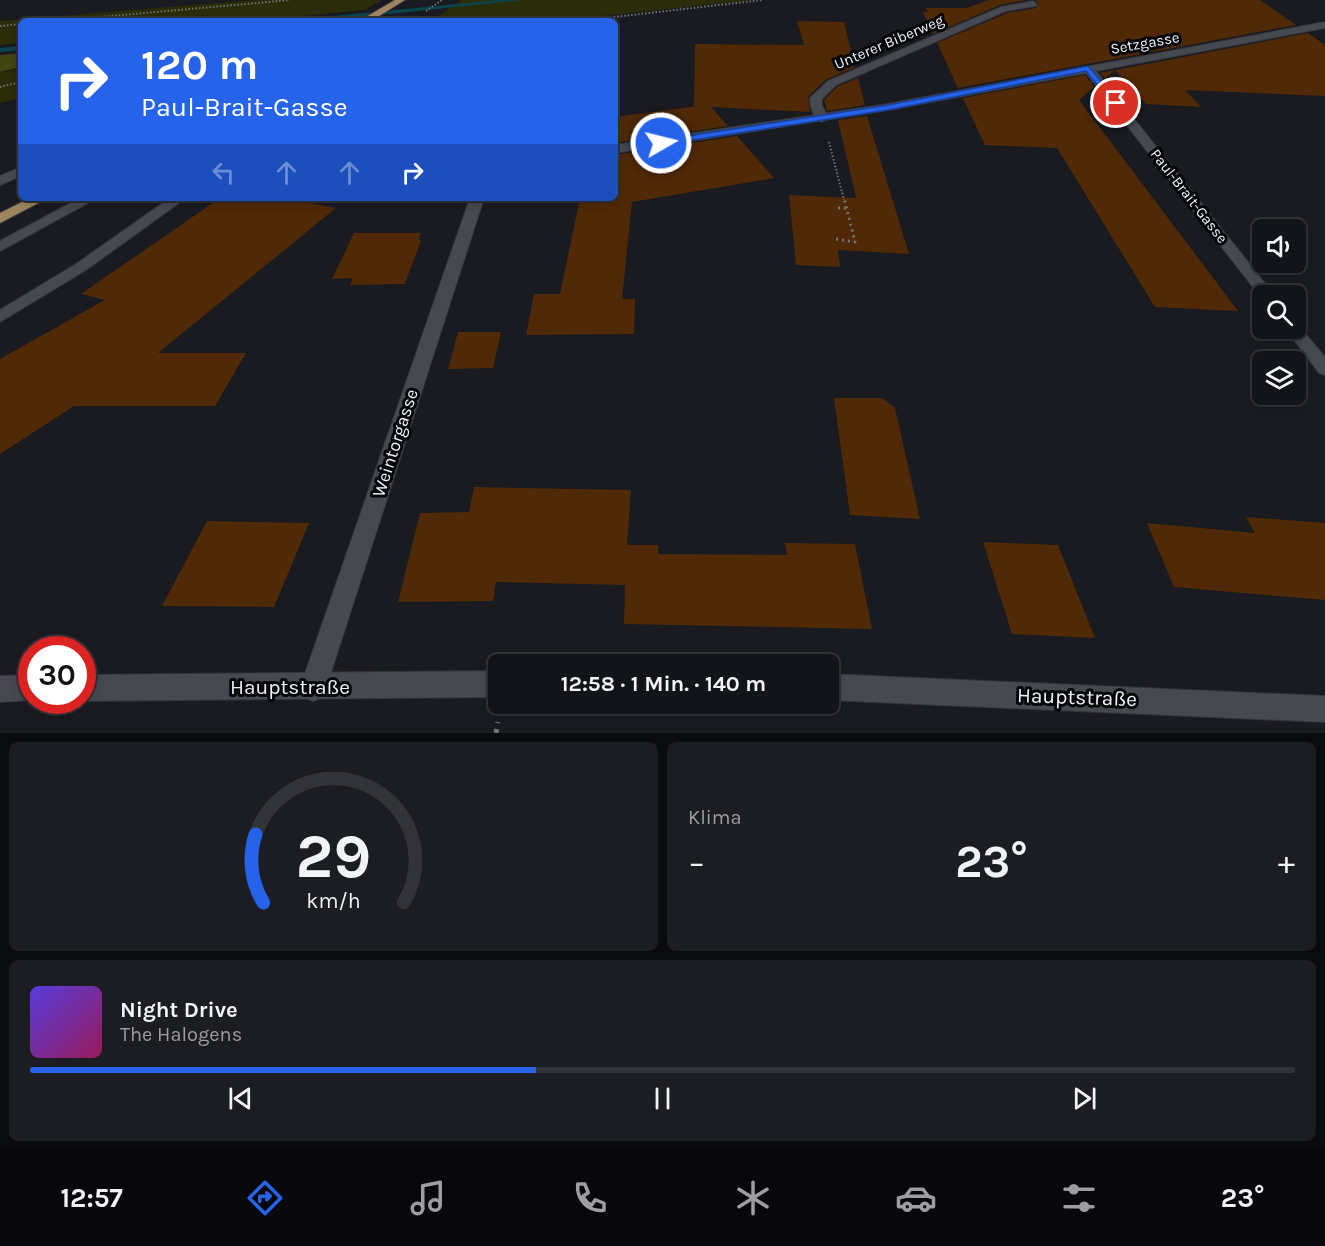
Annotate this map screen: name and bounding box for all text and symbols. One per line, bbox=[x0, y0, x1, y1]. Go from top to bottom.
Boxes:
street label: Unterer Biberweg bbox=[832, 11, 947, 73]
street label: Setzgasse bbox=[1109, 28, 1181, 58]
text: 120 m bbox=[141, 40, 258, 90]
icon: right bbox=[42, 42, 120, 120]
pin bbox=[1090, 77, 1141, 128]
icon: arrive bbox=[1099, 86, 1132, 119]
text: Paul-Brait-Gasse bbox=[141, 91, 348, 123]
position arrow bbox=[629, 111, 693, 175]
street label: Paul-Brait-Gasse bbox=[1147, 145, 1231, 247]
icon: left bbox=[207, 156, 240, 189]
icon: ahead bbox=[270, 156, 303, 189]
icon: ahead bbox=[333, 156, 366, 189]
icon: right bbox=[396, 156, 429, 189]
map controls bbox=[1252, 219, 1306, 405]
button: sound bbox=[1252, 219, 1306, 273]
button: search bbox=[1252, 285, 1306, 339]
button: layers bbox=[1252, 351, 1306, 405]
street label: Weintorgasse bbox=[367, 386, 423, 500]
speed limit sign: 30 bbox=[18, 636, 96, 714]
text: 12:58 · 1 Min. · 140 m bbox=[561, 671, 766, 697]
street label: Hauptstraße bbox=[230, 675, 350, 699]
street label: Hauptstraße bbox=[1016, 683, 1138, 711]
text: Klima bbox=[688, 806, 741, 829]
text: 29 bbox=[296, 820, 371, 893]
text: 23° bbox=[955, 836, 1028, 888]
text: − bbox=[688, 843, 705, 881]
text: + bbox=[1278, 843, 1295, 881]
text: km/h bbox=[306, 889, 361, 914]
text: Night Drive bbox=[120, 997, 238, 1023]
text: The Halogens bbox=[120, 1023, 242, 1046]
icon: previous bbox=[224, 1082, 257, 1115]
icon: pause bbox=[646, 1082, 679, 1115]
icon: next bbox=[1068, 1082, 1101, 1115]
icon: directions bbox=[244, 1177, 286, 1219]
icon: music bbox=[407, 1177, 449, 1219]
icon: phone bbox=[569, 1177, 611, 1219]
icon: climate bbox=[732, 1177, 774, 1219]
icon: car bbox=[895, 1177, 937, 1219]
icon: filters bbox=[1058, 1177, 1100, 1219]
text: 12:57 bbox=[60, 1182, 123, 1214]
text: 23° bbox=[1221, 1182, 1264, 1214]

